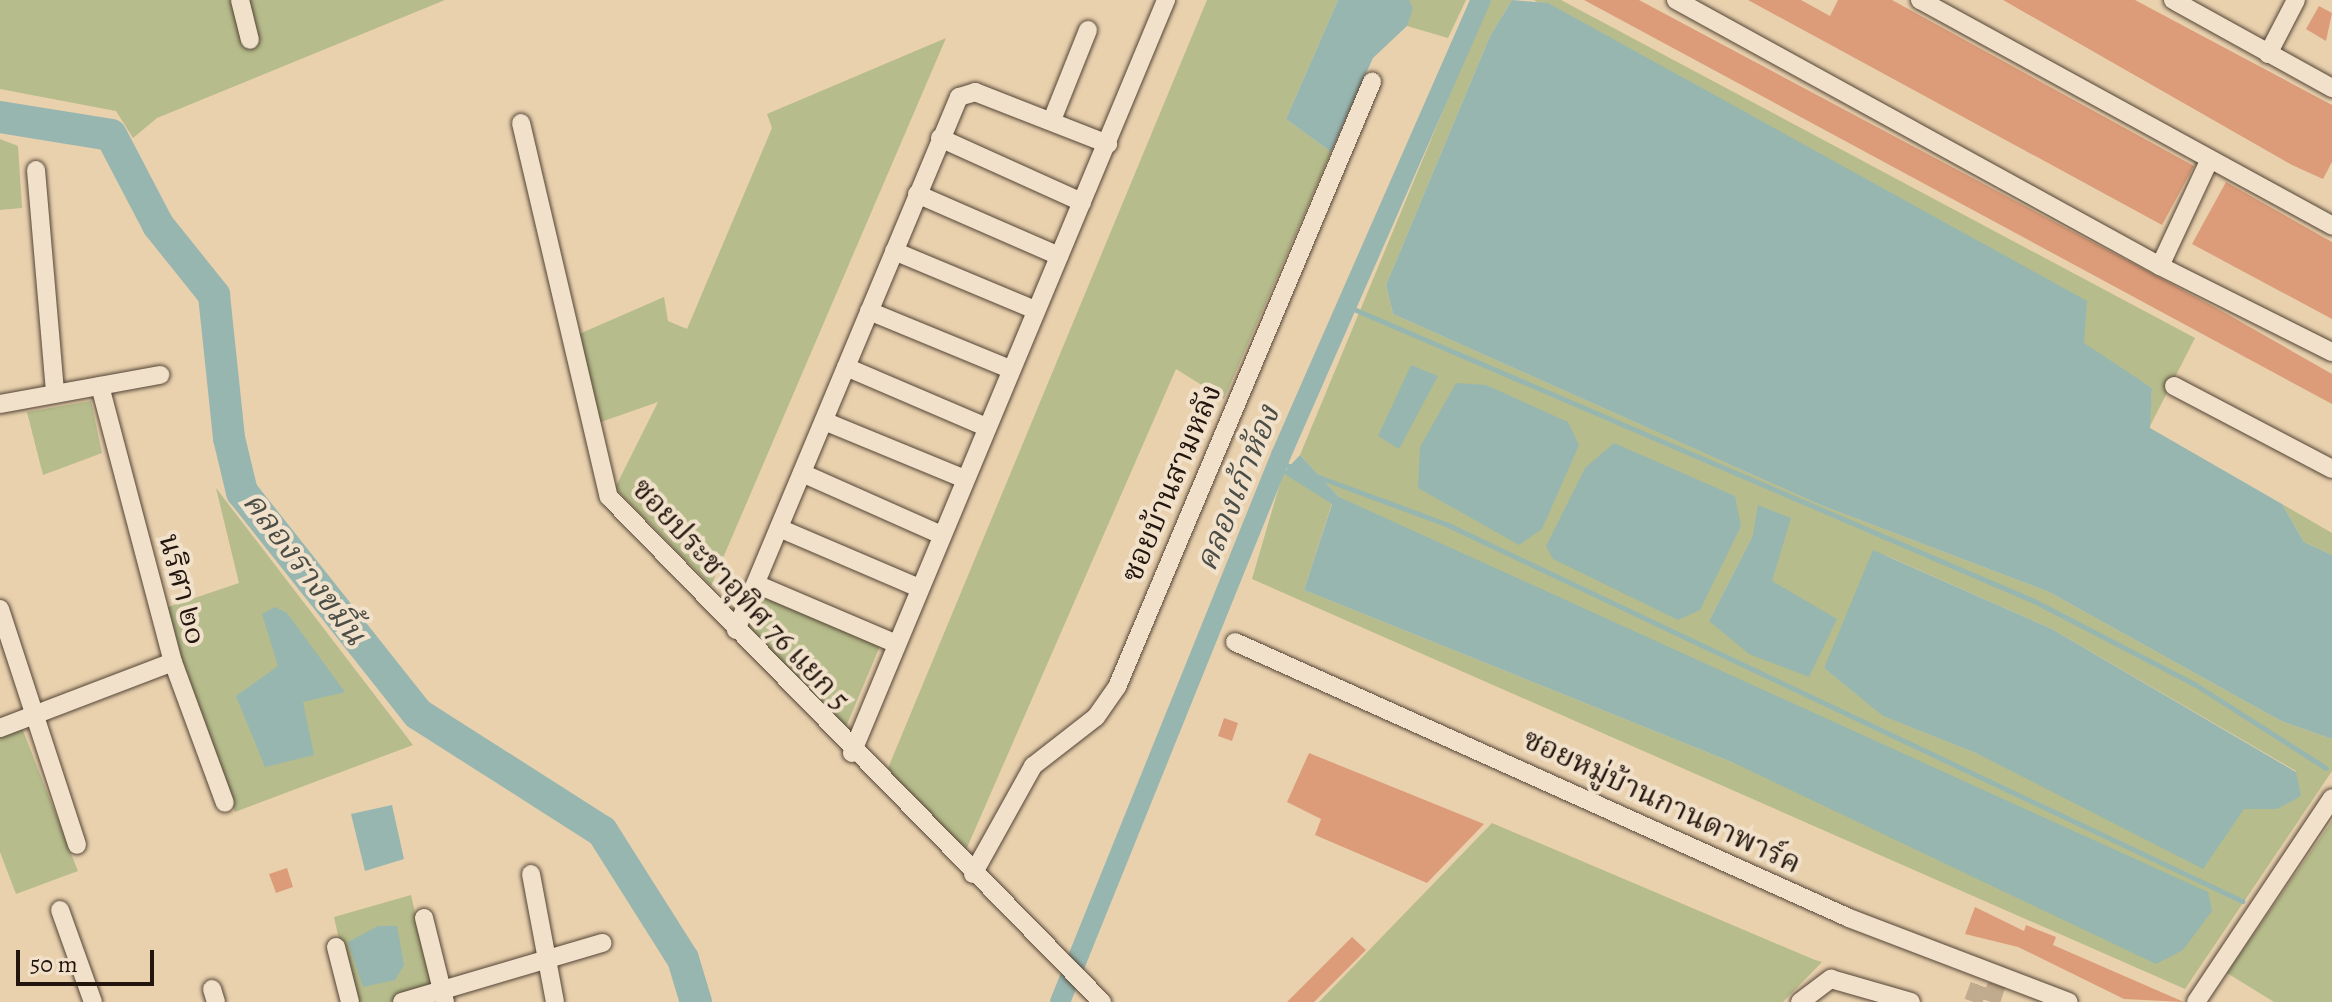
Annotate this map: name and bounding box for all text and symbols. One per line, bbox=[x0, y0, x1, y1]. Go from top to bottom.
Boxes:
street label: ซอยบ้านสามหลัง bbox=[1113, 379, 1229, 587]
water label: คลองเก้าห้อง bbox=[1186, 400, 1288, 576]
street label: ซอยประชาอุทิศ 76 แยก 5 bbox=[624, 471, 858, 717]
water label: คลองรางขมิ้น bbox=[235, 484, 375, 652]
street label: นริศา ๒๐ bbox=[151, 530, 215, 648]
street label: ซอยหมู่บ้านกานดาพาร์ค bbox=[1517, 721, 1807, 881]
scale bar bbox=[20, 934, 158, 984]
text: 50 m bbox=[30, 948, 78, 980]

